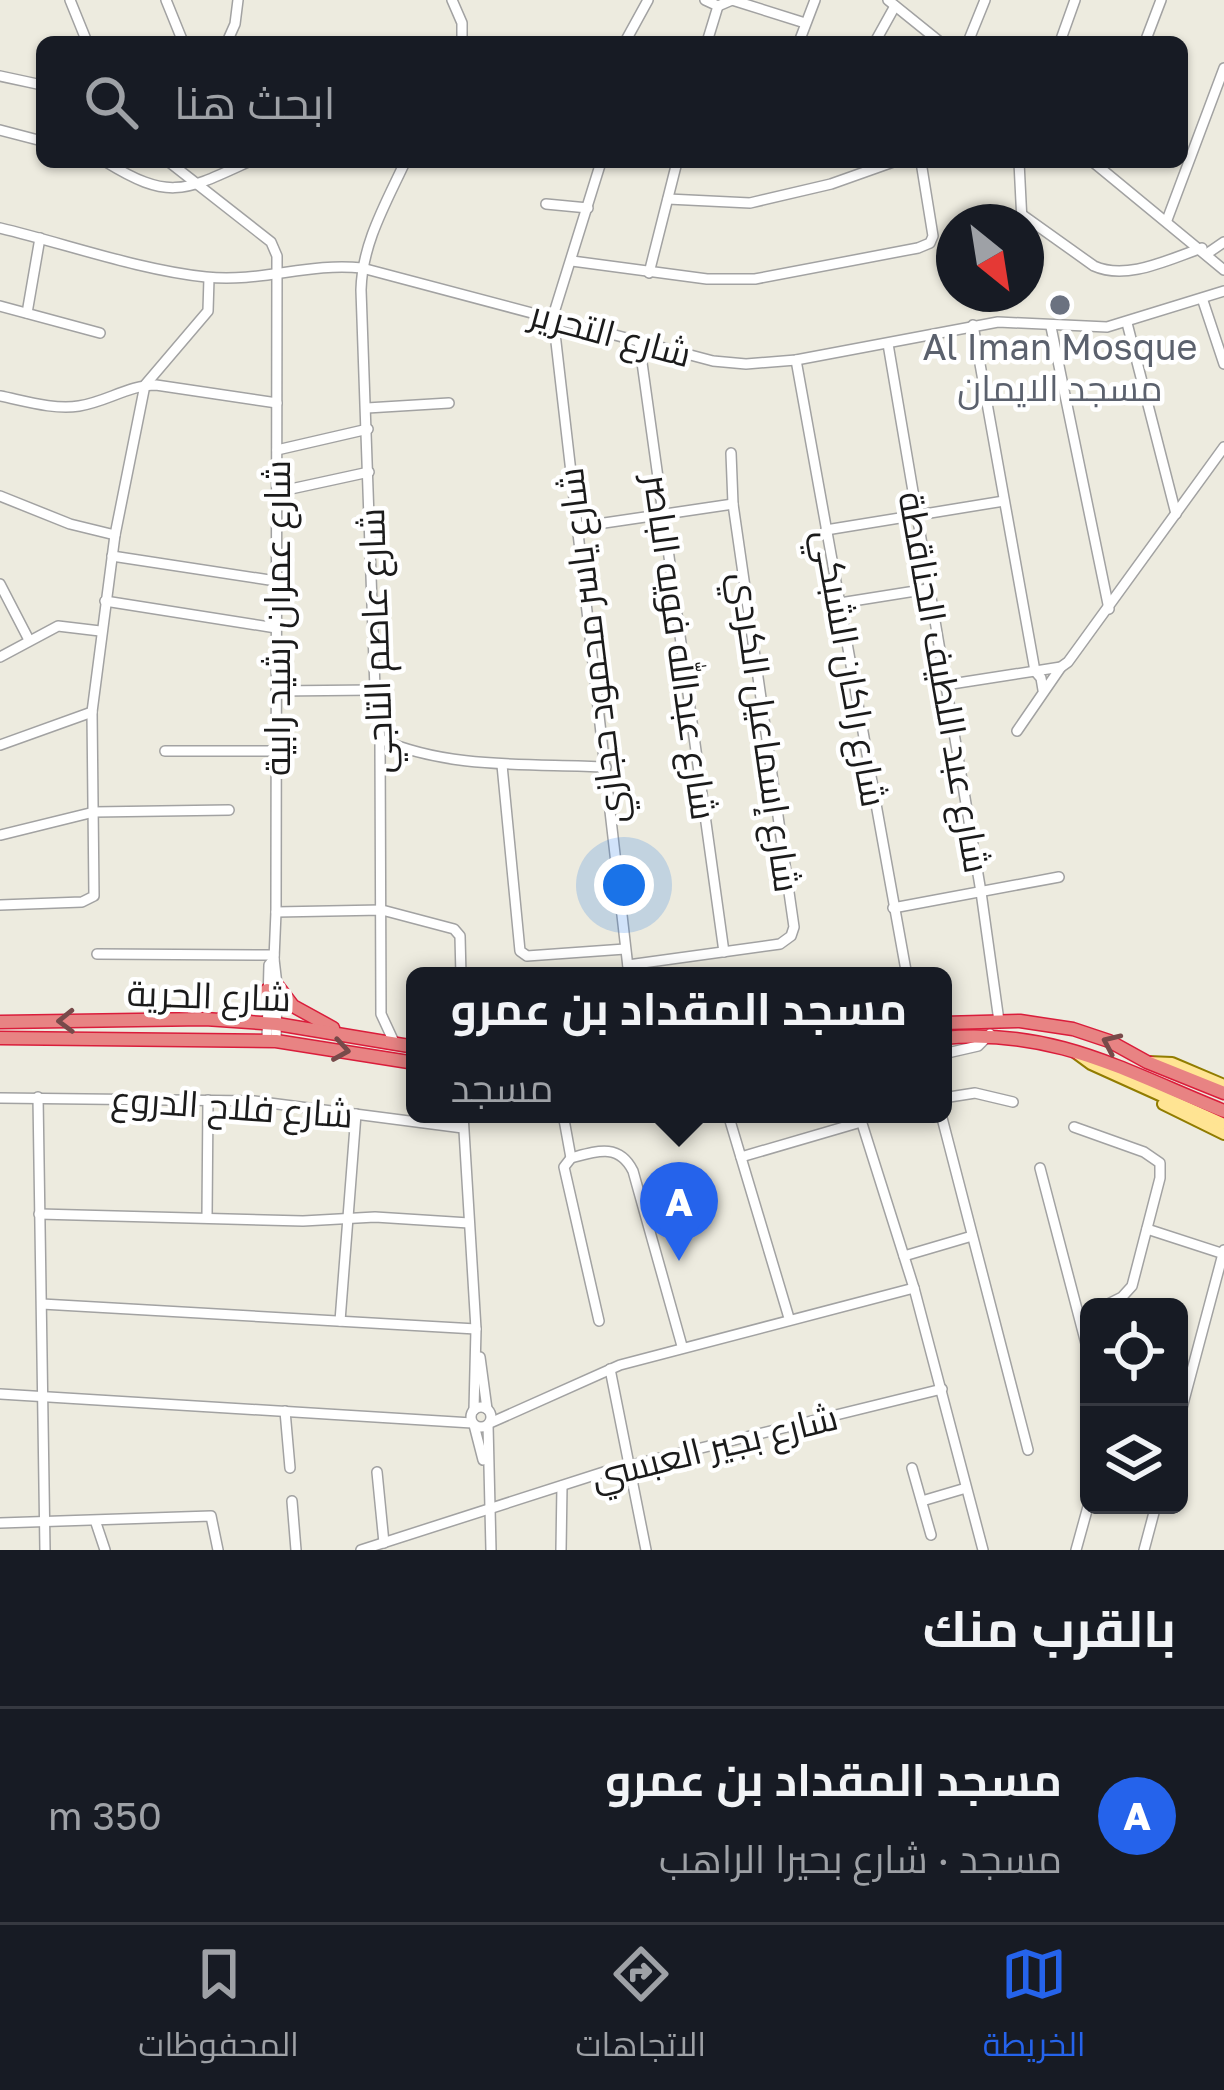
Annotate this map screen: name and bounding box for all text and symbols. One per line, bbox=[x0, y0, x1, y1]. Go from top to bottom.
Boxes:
search box bbox=[36, 36, 1188, 168]
icon: search bbox=[78, 69, 144, 135]
text: ابحث هنا bbox=[174, 75, 336, 129]
north arrow bbox=[936, 204, 1044, 312]
street label: شارع التحرير bbox=[523, 290, 696, 379]
marker: Al Iman Mosque مسجد الايمان bbox=[1047, 292, 1073, 318]
place label: Al Iman Mosque مسجد الايمان bbox=[922, 325, 1198, 410]
street label: شارع عمران رشيد رابية bbox=[255, 460, 302, 776]
street label: شارع ياسر محمود حجازي bbox=[548, 465, 641, 826]
street label: شارع عبدالله فويه الباصر bbox=[631, 469, 728, 823]
street label: شارع عبد اللطيف الحناقطة bbox=[886, 488, 1000, 877]
street label: شارع عاصم التاجي bbox=[349, 507, 409, 774]
street label: شارع راكان الشبكي bbox=[798, 526, 897, 811]
street label: شارع إسماعيل الكردي bbox=[715, 569, 810, 896]
your location bbox=[594, 855, 654, 915]
popup bbox=[406, 967, 952, 1123]
street label: شارع الحرية bbox=[126, 971, 292, 1023]
text: مسجد المقداد بن عمرو bbox=[451, 981, 907, 1035]
one-way arrow bbox=[56, 1008, 74, 1034]
one-way arrow bbox=[1102, 1034, 1123, 1057]
one-way arrow bbox=[331, 1036, 351, 1061]
text: مسجد bbox=[451, 1064, 554, 1111]
street label: شارع فلاح الدروع bbox=[109, 1076, 354, 1140]
pin: A bbox=[640, 1162, 718, 1261]
map controls bbox=[1080, 1298, 1188, 1514]
button: locate bbox=[1080, 1298, 1188, 1406]
street label: شارع بجير العبسي bbox=[586, 1395, 843, 1503]
button: layers bbox=[1080, 1406, 1188, 1514]
text: بالقرب منك bbox=[923, 1597, 1176, 1658]
text: مسجد المقداد بن عمرو bbox=[605, 1752, 1062, 1806]
text: 350 m bbox=[48, 1792, 162, 1839]
text: A bbox=[1123, 1792, 1151, 1839]
text: مسجد · شارع بحيرا الراهب bbox=[659, 1835, 1062, 1882]
tab: المحفوظات bbox=[138, 1941, 299, 2075]
tab: الاتجاهات bbox=[576, 1941, 706, 2075]
tab: الخريطة bbox=[983, 1941, 1086, 2075]

